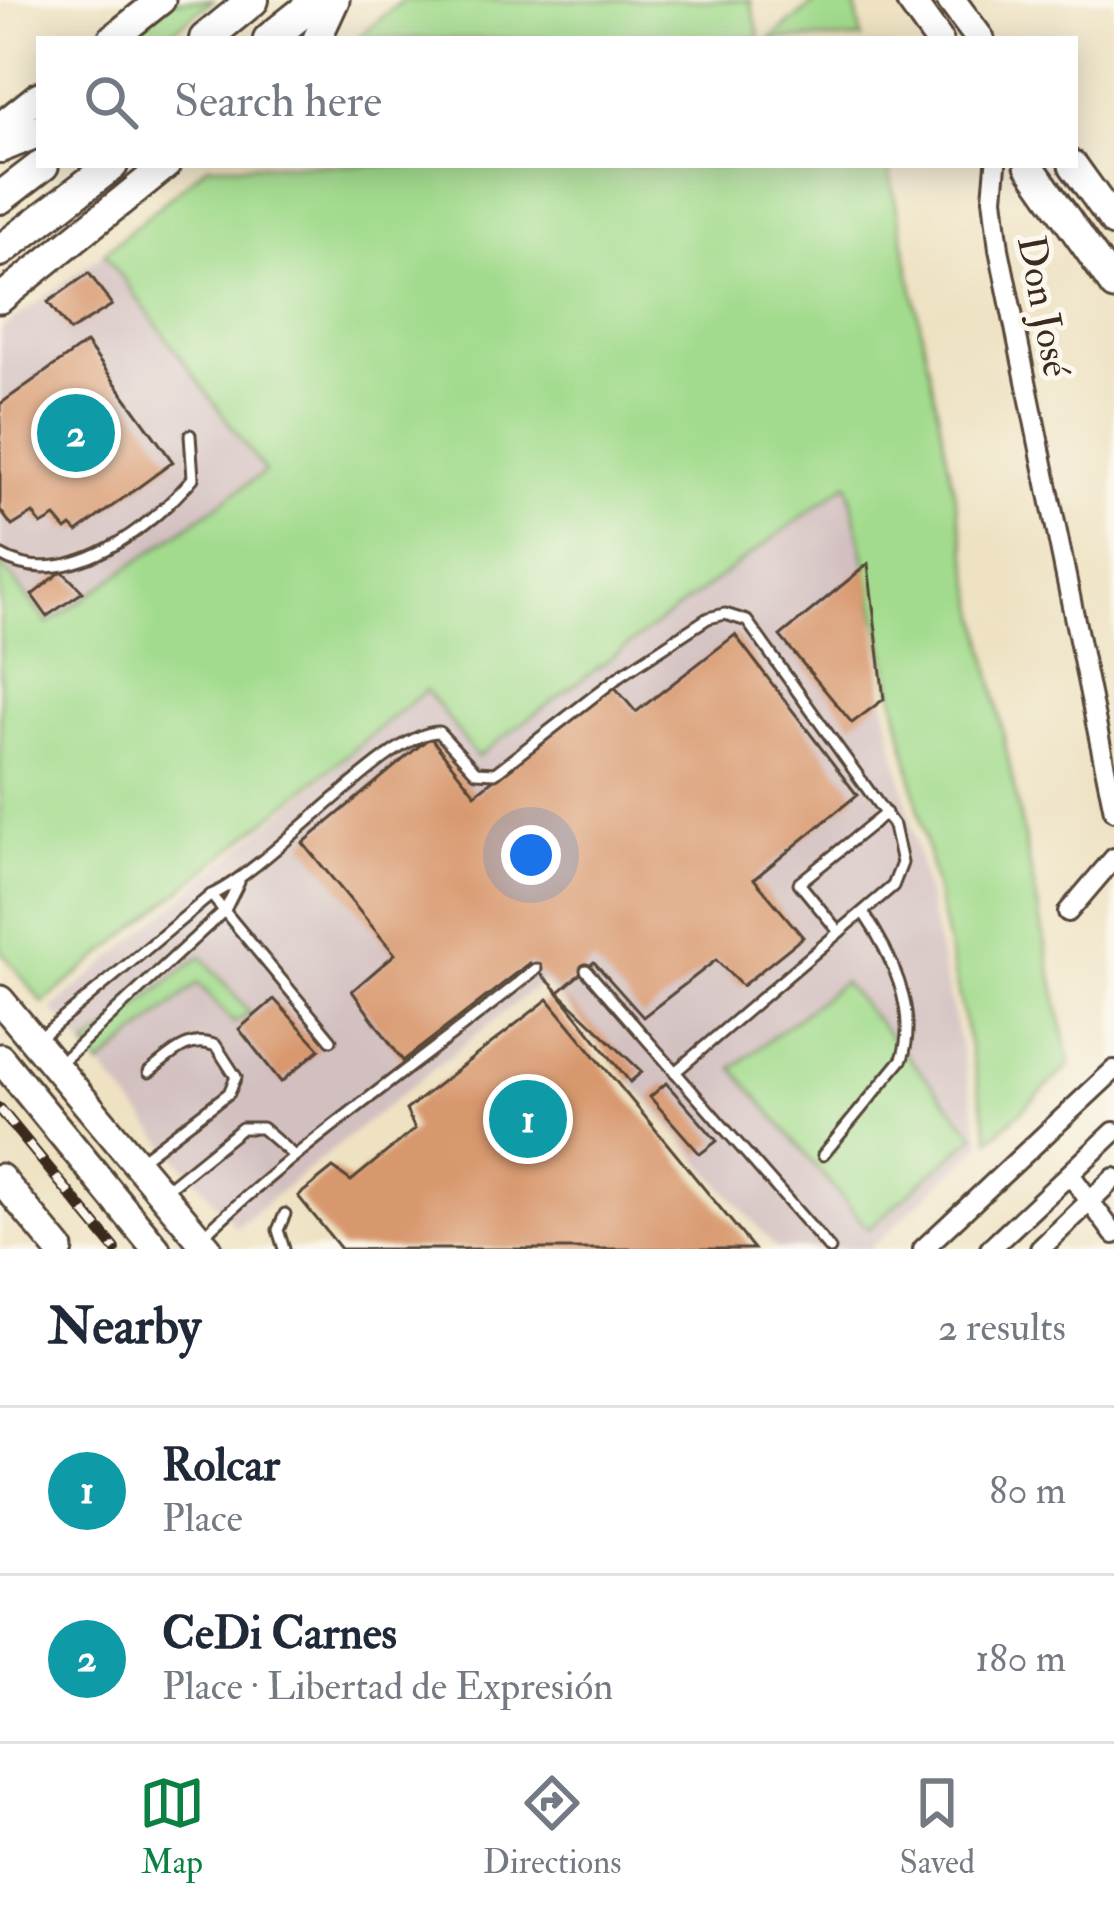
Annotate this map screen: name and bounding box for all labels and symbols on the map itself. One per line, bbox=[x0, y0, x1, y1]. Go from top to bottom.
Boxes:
street label: Don José bbox=[1006, 232, 1081, 382]
pin: 2 bbox=[37, 388, 115, 478]
your location bbox=[501, 825, 561, 885]
pin: 1 bbox=[489, 1074, 567, 1164]

